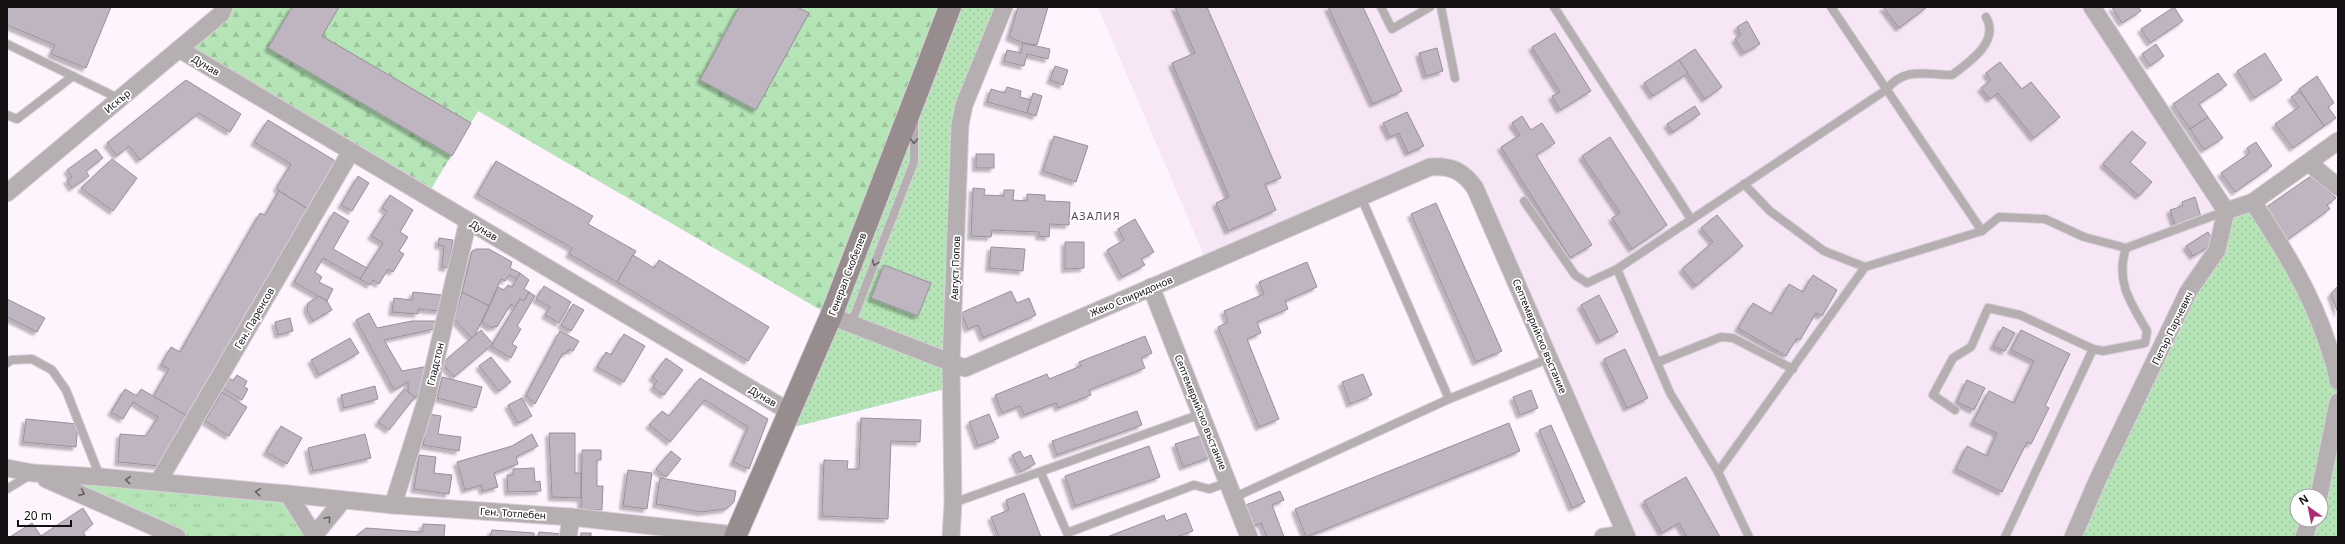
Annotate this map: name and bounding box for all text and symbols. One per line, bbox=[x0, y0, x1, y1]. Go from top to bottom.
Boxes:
street label: Дунав bbox=[190, 51, 223, 79]
street label: Искър bbox=[101, 86, 133, 116]
one-way arrow bbox=[910, 138, 918, 144]
district label: АЗАЛИЯ bbox=[1071, 208, 1121, 223]
street label: Дунав bbox=[468, 216, 501, 244]
street label: Генерал Скобелев bbox=[825, 230, 869, 318]
street label: Август Попов bbox=[947, 235, 963, 300]
one-way arrow bbox=[871, 260, 879, 267]
street label: Жеко Спиридонов bbox=[1087, 272, 1175, 320]
street label: Септемврийско въстание bbox=[1509, 277, 1571, 396]
street label: Ген. Паренсов bbox=[231, 284, 277, 351]
street label: Петър Парчевич bbox=[2148, 289, 2196, 367]
street label: Гладстон bbox=[423, 341, 447, 387]
street label: Септемврийско въстание bbox=[1171, 352, 1231, 472]
street label: Дунав bbox=[747, 382, 780, 410]
one-way arrow bbox=[125, 475, 131, 484]
one-way arrow bbox=[255, 487, 261, 496]
north arrow bbox=[2289, 488, 2329, 528]
one-way arrow bbox=[78, 489, 85, 497]
text: N bbox=[2295, 490, 2311, 508]
scale bar bbox=[18, 502, 71, 528]
street label: Ген. Тотлебен bbox=[480, 504, 546, 522]
text: 20 m bbox=[24, 507, 52, 524]
one-way arrow bbox=[323, 516, 330, 523]

